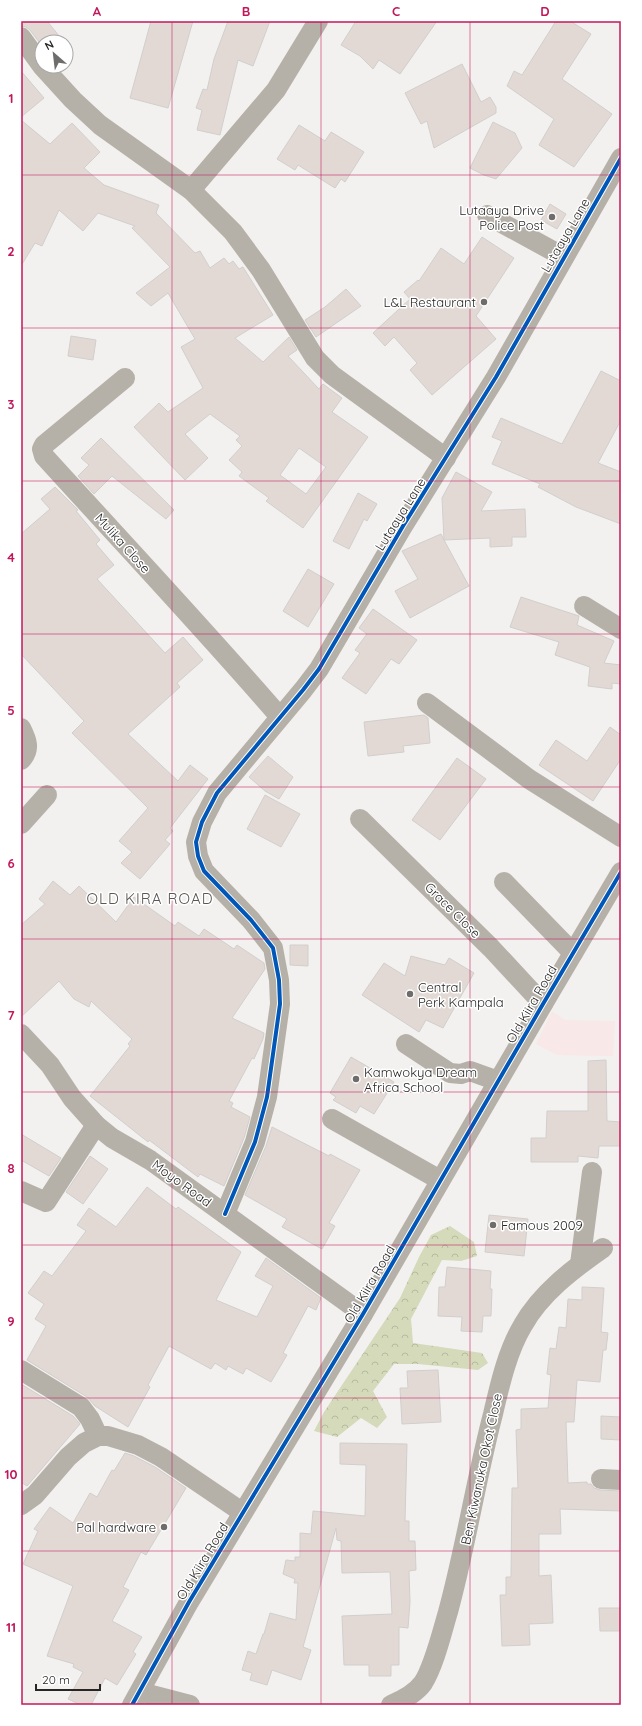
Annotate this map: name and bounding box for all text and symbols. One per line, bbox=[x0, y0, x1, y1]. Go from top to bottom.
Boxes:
text: A bbox=[93, 3, 102, 19]
text: B bbox=[242, 3, 250, 19]
text: C bbox=[392, 3, 400, 19]
text: D bbox=[540, 3, 550, 19]
north arrow bbox=[34, 34, 74, 74]
text: N bbox=[42, 37, 56, 53]
text: 1 bbox=[8, 90, 14, 106]
street label: Lutaaya Lane bbox=[537, 195, 593, 275]
place label: Lutaaya Drive Police Post bbox=[459, 202, 544, 233]
marker: Lutaaya Drive Police Post bbox=[547, 212, 557, 222]
text: 2 bbox=[7, 243, 15, 259]
place label: L&L Restaurant bbox=[384, 294, 476, 310]
marker: L&L Restaurant bbox=[479, 297, 489, 307]
text: 3 bbox=[8, 396, 15, 412]
street label: Lutaaya Lane bbox=[371, 475, 429, 553]
street label: Mulika Close bbox=[92, 510, 154, 576]
text: 4 bbox=[7, 549, 15, 565]
text: 5 bbox=[7, 702, 15, 718]
text: 6 bbox=[7, 855, 15, 871]
street label: Grace Close bbox=[422, 879, 484, 941]
district label: OLD KIRA ROAD bbox=[87, 889, 213, 908]
street label: Old Kiira Road bbox=[502, 962, 560, 1046]
place label: Central Perk Kampala bbox=[418, 979, 504, 1010]
marker: Central Perk Kampala bbox=[405, 989, 415, 999]
text: 7 bbox=[7, 1007, 15, 1023]
place label: Kamwokya Dream Africa School bbox=[364, 1064, 477, 1095]
marker: Kamwokya Dream Africa School bbox=[351, 1074, 361, 1084]
street label: Moyo Road bbox=[149, 1156, 215, 1210]
text: 8 bbox=[7, 1160, 15, 1176]
place label: Famous 2009 bbox=[501, 1217, 583, 1233]
marker: Famous 2009 bbox=[488, 1220, 498, 1230]
street label: Old Kiira Road bbox=[340, 1242, 398, 1326]
text: 9 bbox=[7, 1313, 15, 1329]
street label: Ben Kiwanuka Okot Close bbox=[457, 1392, 505, 1546]
text: 10 bbox=[4, 1466, 18, 1482]
place label: Pal hardware bbox=[76, 1519, 156, 1535]
street label: Old Kiira Road bbox=[173, 1520, 231, 1602]
marker: Pal hardware bbox=[159, 1522, 169, 1532]
text: 11 bbox=[6, 1619, 16, 1635]
scale bar bbox=[36, 1666, 100, 1692]
text: 20 m bbox=[42, 1672, 70, 1687]

